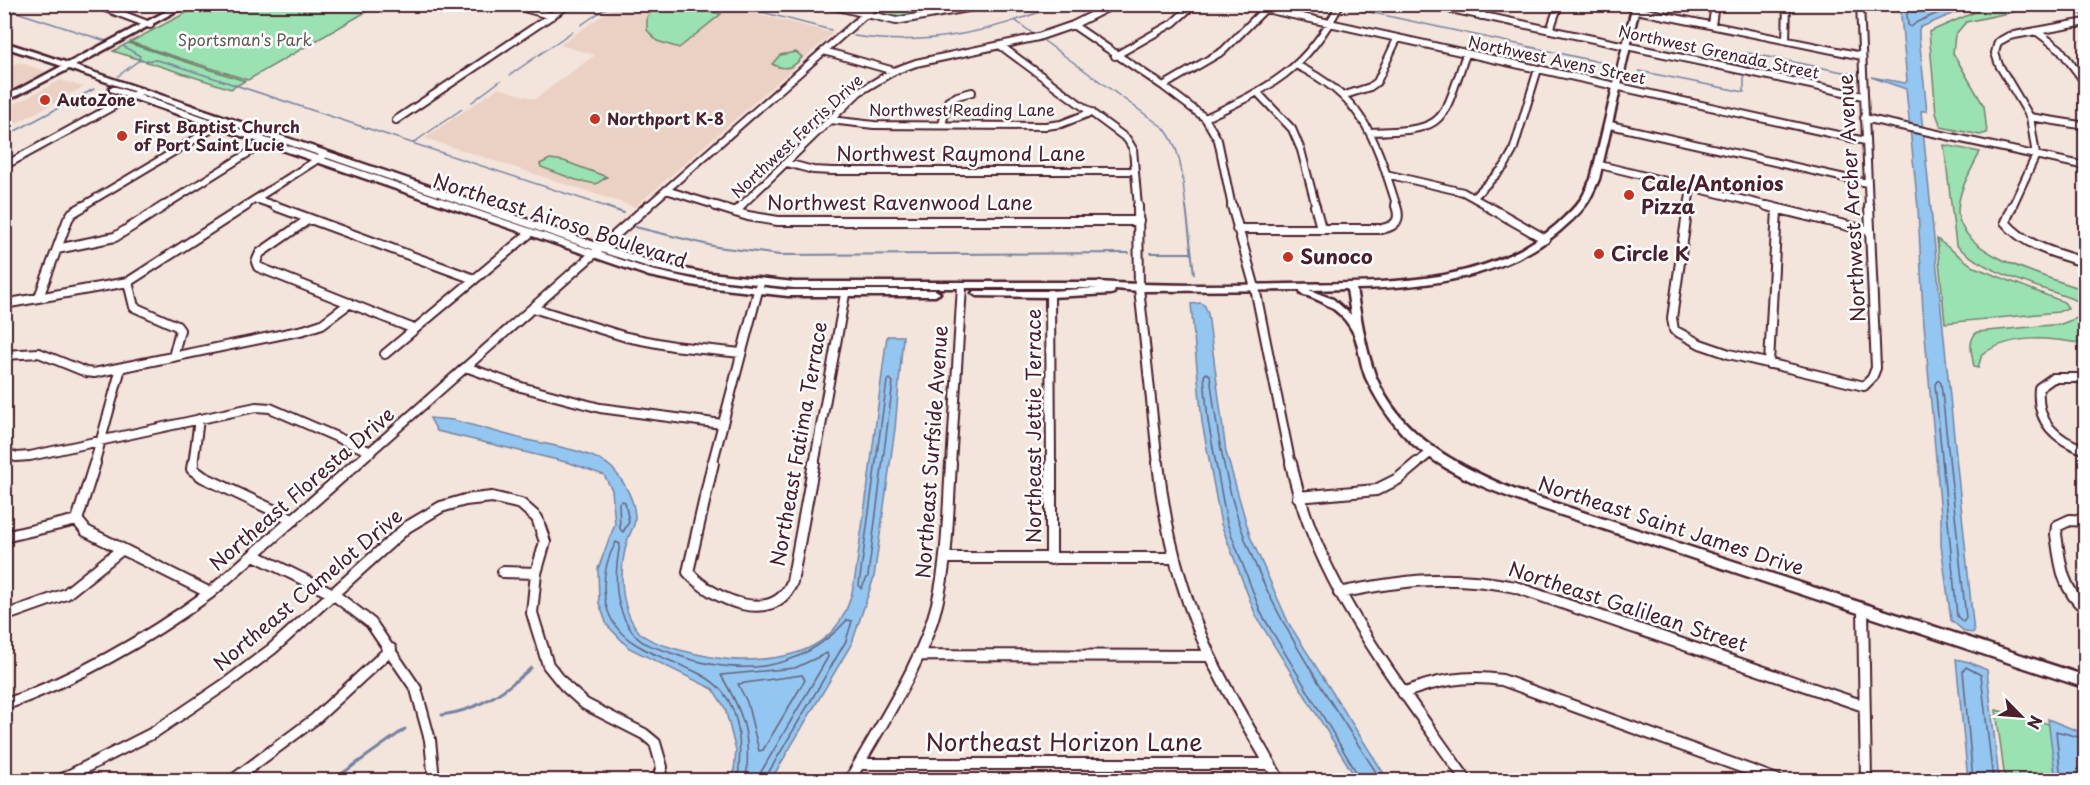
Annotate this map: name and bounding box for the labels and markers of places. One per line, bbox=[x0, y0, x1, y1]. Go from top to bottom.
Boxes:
place label: AutoZone bbox=[57, 87, 136, 111]
marker: AutoZone bbox=[38, 93, 52, 107]
place label: Northport K-8 bbox=[607, 106, 724, 130]
marker: Northport K-8 bbox=[588, 112, 602, 126]
place label: First Baptist Church of Port Saint Lucie bbox=[134, 114, 300, 156]
marker: First Baptist Church of Port Saint Lucie bbox=[115, 129, 129, 143]
place label: Cale/Antonios Pizza bbox=[1641, 168, 1784, 221]
marker: Cale/Antonios Pizza bbox=[1622, 188, 1636, 202]
place label: Circle K bbox=[1611, 238, 1690, 268]
place label: Sunoco bbox=[1300, 241, 1373, 271]
marker: Circle K bbox=[1592, 247, 1606, 261]
marker: Sunoco bbox=[1281, 250, 1295, 264]

